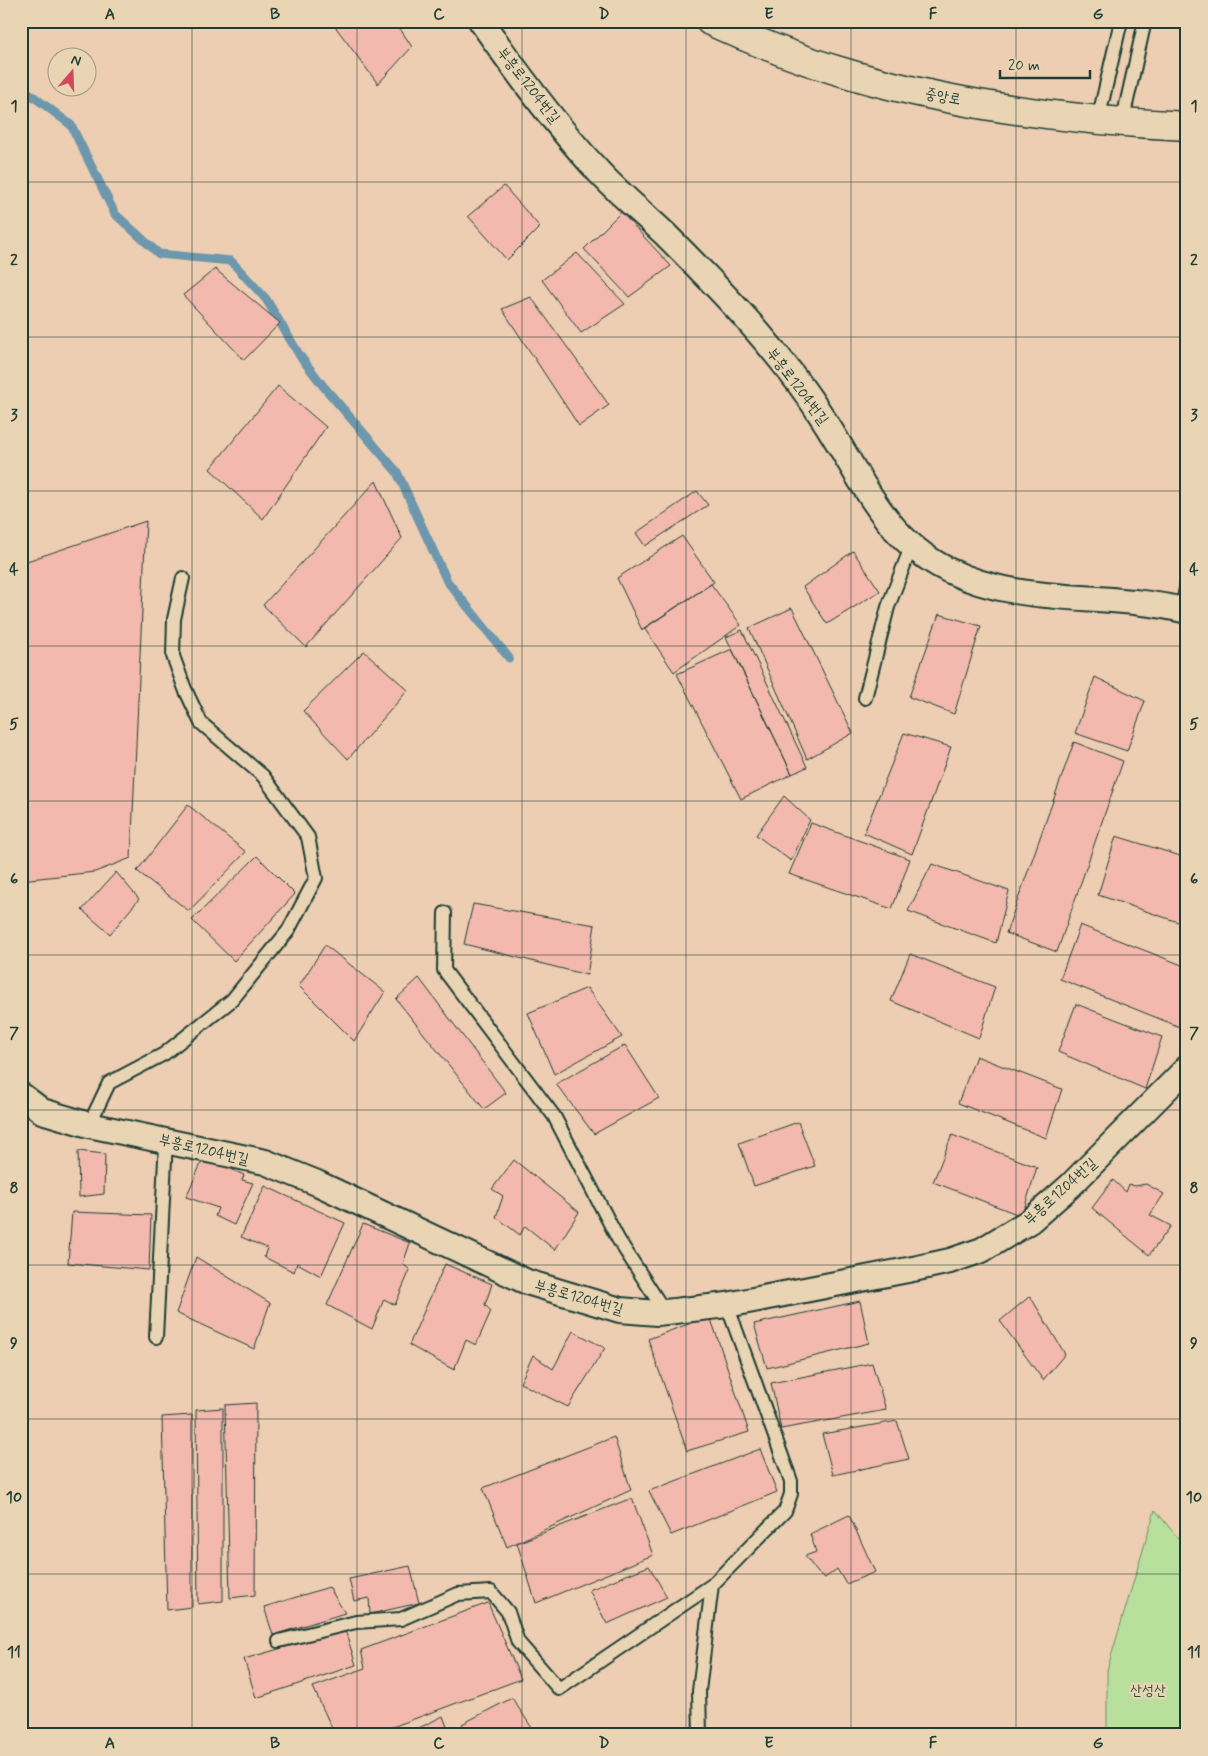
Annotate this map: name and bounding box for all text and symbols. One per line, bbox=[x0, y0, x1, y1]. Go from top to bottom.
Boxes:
text: A bbox=[105, 4, 115, 25]
text: B bbox=[270, 4, 280, 25]
text: C bbox=[433, 4, 445, 25]
text: D bbox=[598, 4, 610, 25]
text: E bbox=[764, 4, 774, 25]
text: F bbox=[929, 4, 938, 25]
text: G bbox=[1093, 4, 1104, 25]
street label: 부흥로1204번길 bbox=[492, 43, 564, 128]
north arrow bbox=[48, 48, 98, 98]
scale bar bbox=[1000, 48, 1090, 80]
text: N bbox=[69, 51, 83, 71]
text: 20 m bbox=[1008, 56, 1040, 76]
street label: 중앙로 bbox=[923, 84, 962, 110]
text: 1 bbox=[10, 96, 18, 117]
text: 1 bbox=[1190, 96, 1198, 117]
text: 2 bbox=[10, 250, 18, 271]
text: 2 bbox=[1190, 250, 1198, 271]
street label: 부흥로1204번길 bbox=[762, 344, 833, 429]
text: 3 bbox=[10, 405, 18, 426]
text: 3 bbox=[1190, 405, 1198, 426]
text: 4 bbox=[9, 559, 19, 580]
text: 4 bbox=[1189, 559, 1199, 580]
text: 5 bbox=[9, 714, 19, 735]
text: 5 bbox=[1189, 714, 1199, 735]
text: 6 bbox=[10, 869, 18, 890]
text: 6 bbox=[1190, 869, 1198, 890]
text: 7 bbox=[9, 1023, 19, 1044]
text: 7 bbox=[1189, 1023, 1199, 1044]
street label: 부흥로1204번길 bbox=[157, 1130, 251, 1170]
street label: 부흥로1204번길 bbox=[1020, 1154, 1101, 1230]
text: 8 bbox=[9, 1178, 19, 1199]
text: 8 bbox=[1189, 1178, 1199, 1199]
street label: 부흥로1204번길 bbox=[532, 1276, 625, 1320]
text: 9 bbox=[10, 1333, 18, 1354]
text: 9 bbox=[1190, 1333, 1198, 1354]
text: 10 bbox=[6, 1487, 22, 1508]
text: 10 bbox=[1186, 1487, 1202, 1508]
text: 11 bbox=[7, 1642, 21, 1663]
text: 11 bbox=[1187, 1642, 1201, 1663]
park label: 산성산 bbox=[1130, 1681, 1166, 1701]
text: A bbox=[105, 1733, 115, 1754]
text: B bbox=[270, 1733, 280, 1754]
text: C bbox=[433, 1733, 445, 1754]
text: D bbox=[598, 1733, 610, 1754]
text: E bbox=[764, 1733, 774, 1754]
text: F bbox=[929, 1733, 938, 1754]
text: G bbox=[1093, 1733, 1104, 1754]

